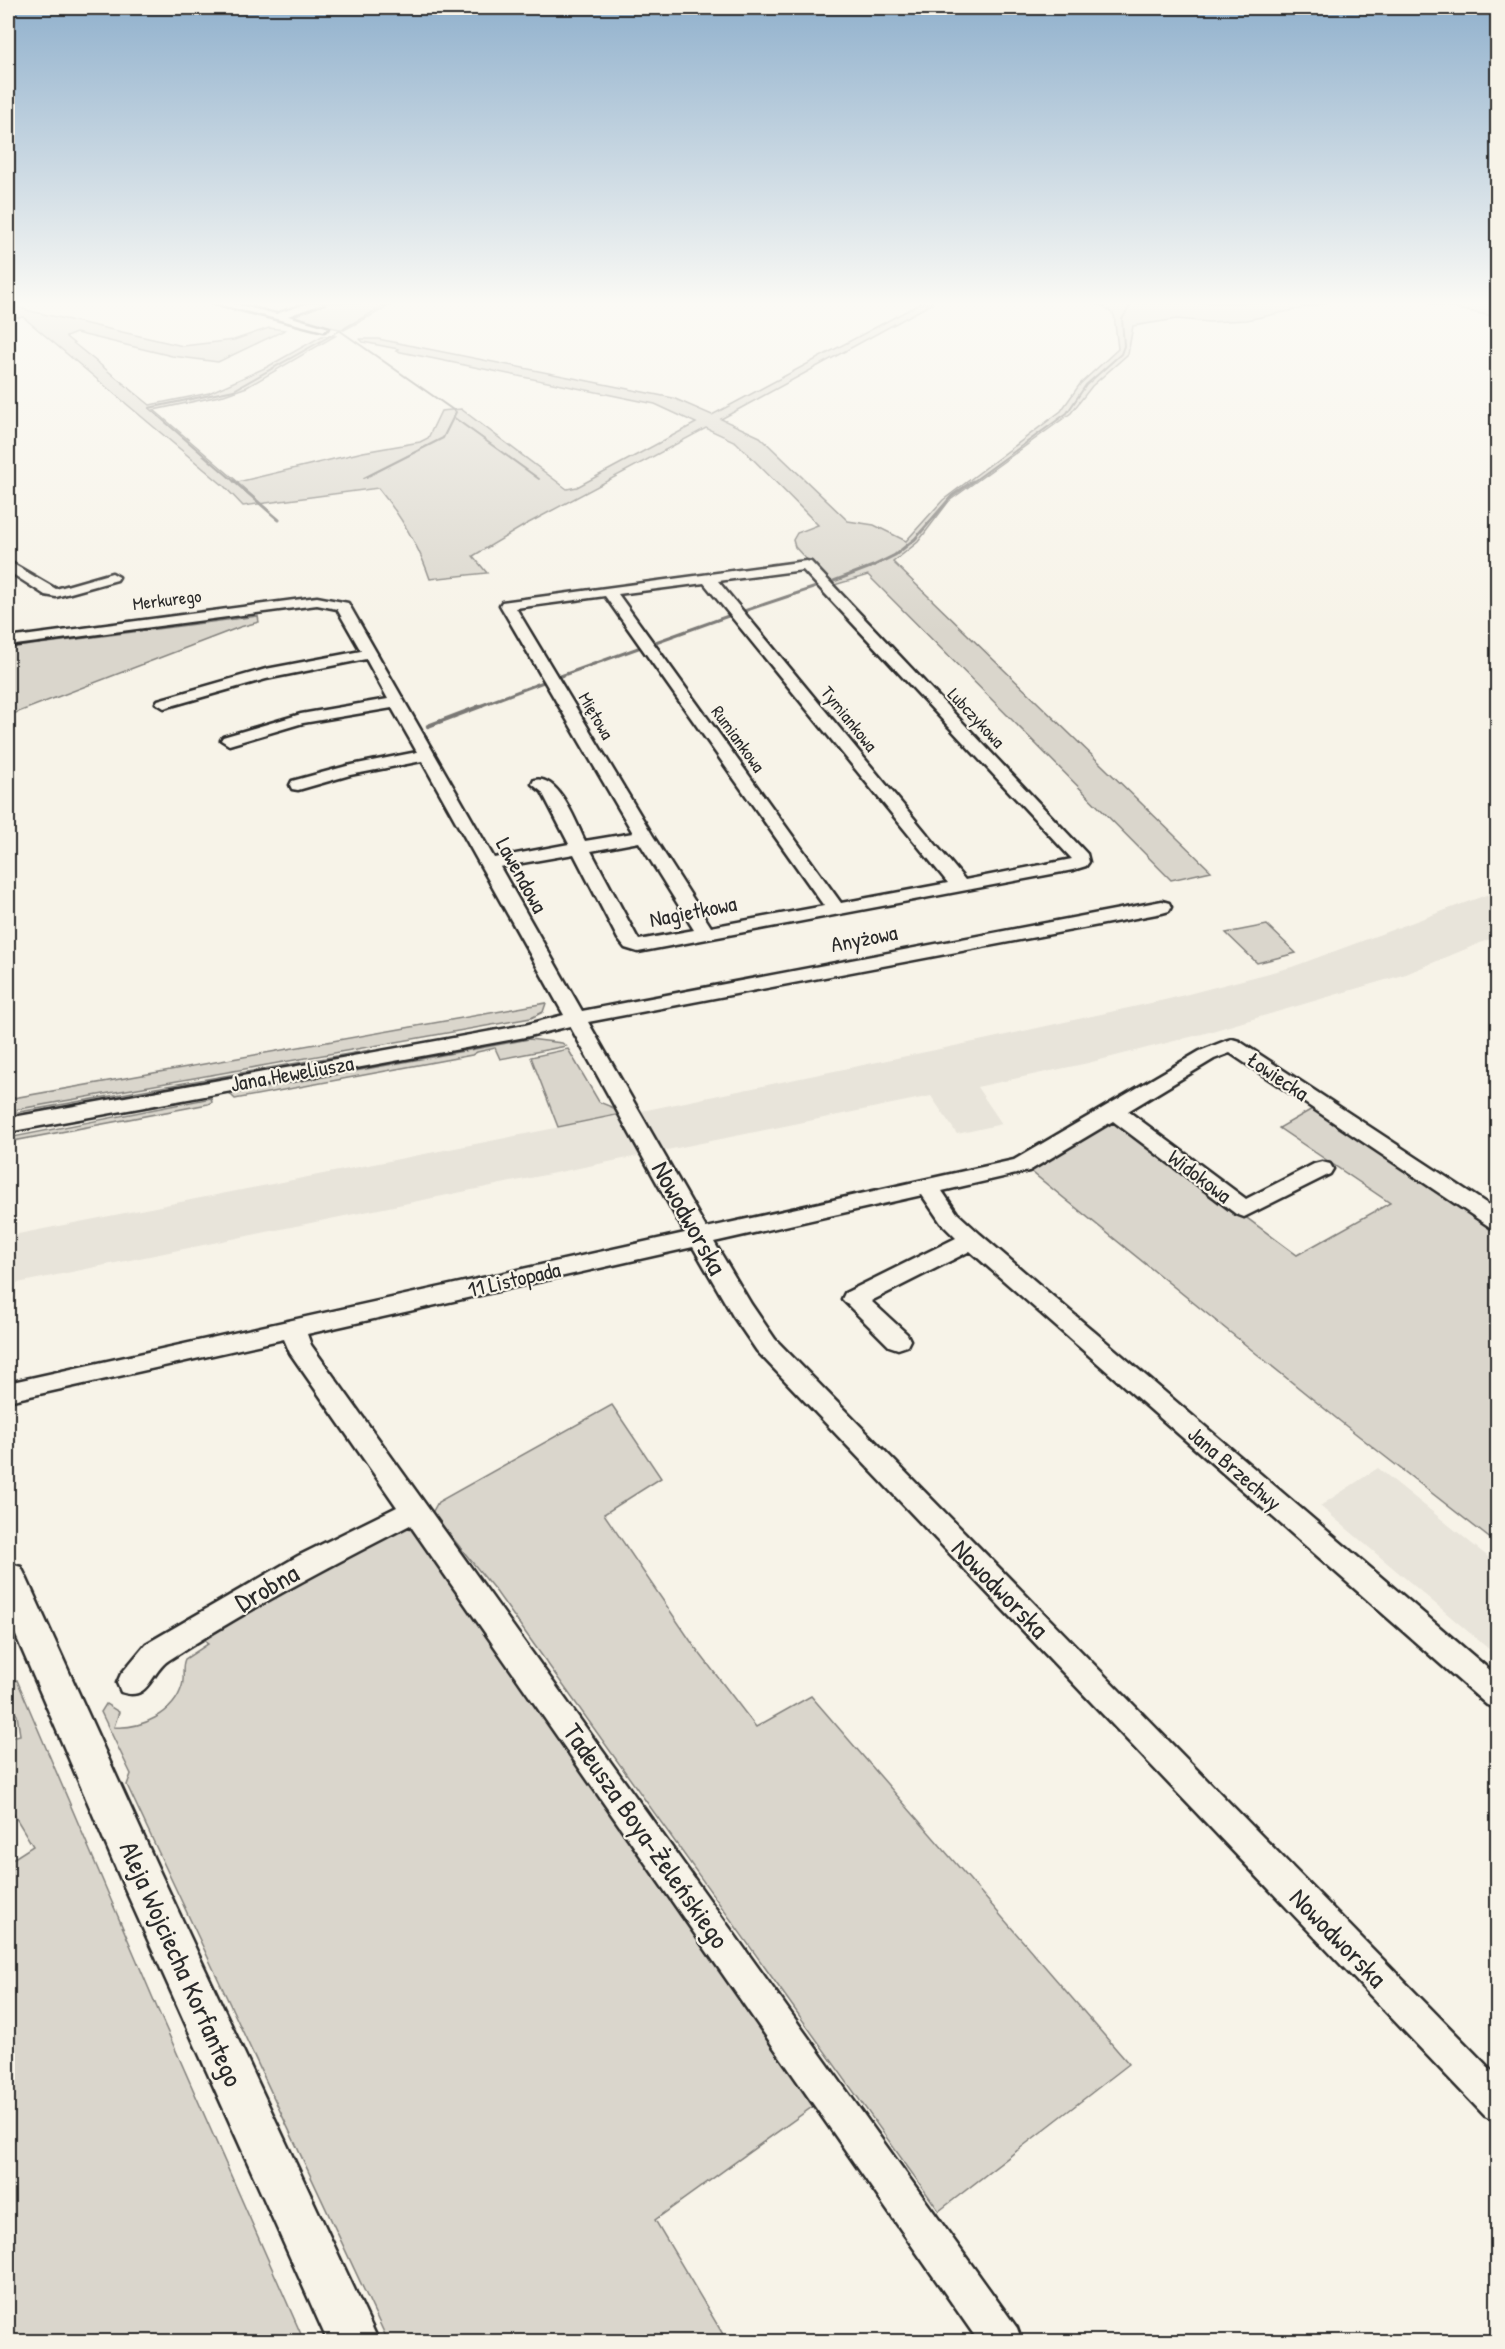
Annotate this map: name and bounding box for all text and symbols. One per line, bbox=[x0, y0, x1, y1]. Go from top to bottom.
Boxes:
street label: Merkurego bbox=[131, 583, 203, 616]
street label: Tymiankowa bbox=[815, 681, 884, 757]
street label: Lubczykowa bbox=[942, 682, 1011, 753]
street label: Miętowa bbox=[573, 688, 620, 744]
street label: Rumiankowa bbox=[706, 700, 771, 777]
street label: Lawendowa bbox=[489, 832, 555, 918]
street label: Nagietkowa bbox=[647, 888, 740, 934]
street label: Anyżowa bbox=[828, 917, 900, 959]
street label: Łowiecka bbox=[1241, 1044, 1315, 1108]
street label: Jana Heweliusza bbox=[228, 1047, 356, 1099]
street label: Widokowa bbox=[1162, 1142, 1238, 1210]
street label: Nowodworska bbox=[644, 1154, 736, 1281]
street label: 11 Listopada bbox=[465, 1254, 564, 1304]
street label: Jana Brzechwy bbox=[1182, 1419, 1288, 1517]
street label: Nowodworska bbox=[944, 1531, 1057, 1646]
street label: Drobna bbox=[228, 1554, 305, 1620]
street label: Tadeusza Boya-Żeleńskiego bbox=[555, 1716, 738, 1956]
street label: Aleja Wojciecha Korfantego bbox=[111, 1835, 252, 2092]
street label: Nowodworska bbox=[1282, 1880, 1395, 1995]

